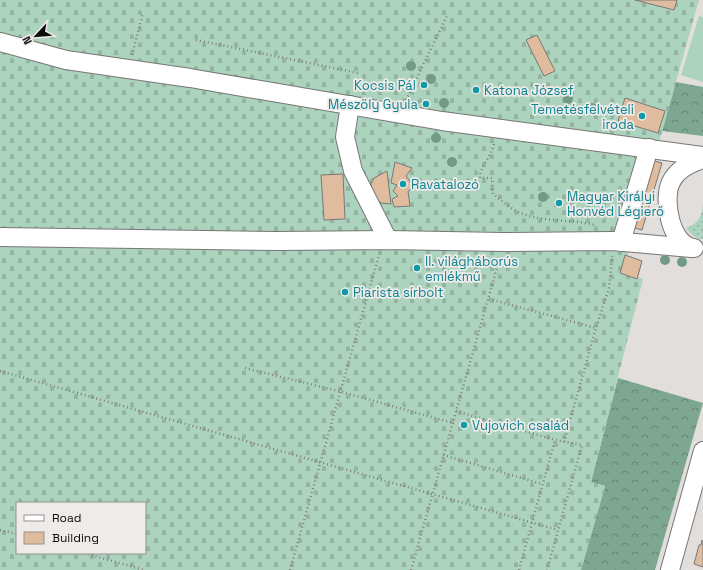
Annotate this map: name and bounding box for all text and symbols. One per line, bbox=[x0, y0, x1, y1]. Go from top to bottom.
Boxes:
north arrow bbox=[16, 16, 56, 56]
text: N bbox=[19, 34, 35, 47]
place label: Kocsis Pál bbox=[354, 77, 416, 94]
marker: Kocsis Pál bbox=[419, 80, 429, 90]
place label: Katona József bbox=[484, 82, 574, 99]
marker: Katona József bbox=[471, 85, 481, 95]
place label: Mészöly Gyula bbox=[328, 96, 419, 113]
marker: Mészöly Gyula bbox=[421, 99, 431, 109]
place label: Temetésfelvételi iroda bbox=[531, 101, 635, 133]
marker: Temetésfelvételi iroda bbox=[637, 111, 647, 121]
place label: Ravatalozó bbox=[411, 176, 479, 193]
marker: Ravatalozó bbox=[398, 179, 408, 189]
place label: Magyar Királyi Honvéd Légierő bbox=[567, 188, 664, 220]
marker: Magyar Királyi Honvéd Légierő bbox=[554, 198, 564, 208]
place label: II. világháborús emlékmű bbox=[425, 253, 518, 285]
marker: II. világháborús emlékmű bbox=[412, 263, 422, 273]
place label: Piarista sírbolt bbox=[353, 284, 444, 301]
marker: Piarista sírbolt bbox=[340, 287, 350, 297]
place label: Vujovich család bbox=[472, 417, 569, 434]
marker: Vujovich család bbox=[459, 420, 469, 430]
legend bbox=[16, 502, 146, 554]
text: Road bbox=[52, 510, 81, 526]
text: Building bbox=[52, 530, 99, 546]

